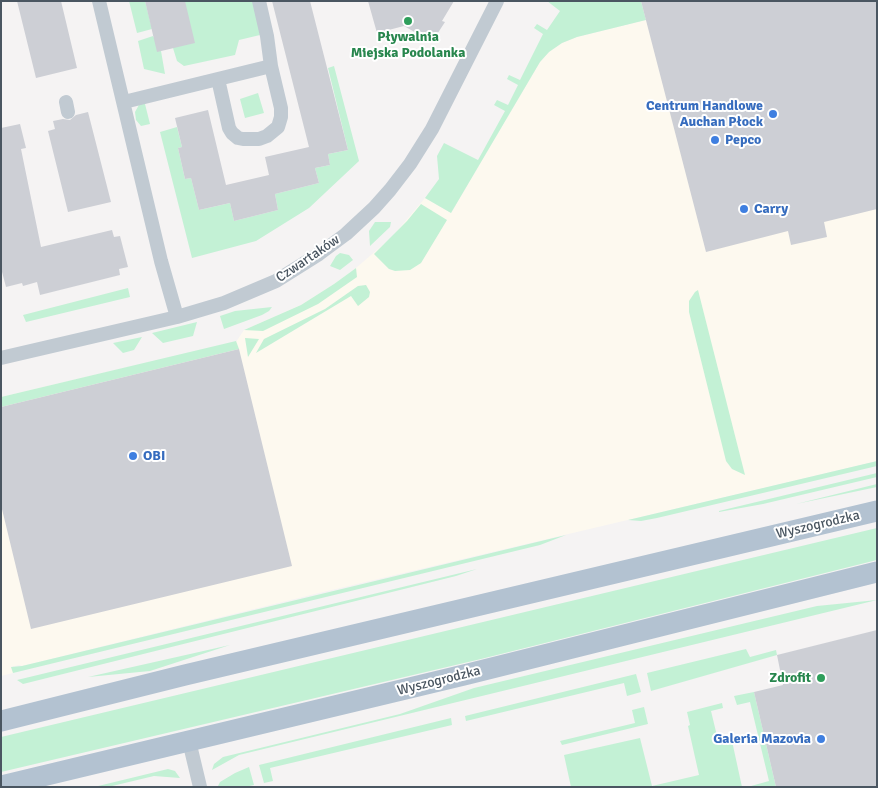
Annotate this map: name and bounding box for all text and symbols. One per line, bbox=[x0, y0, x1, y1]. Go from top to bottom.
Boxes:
marker: Pływalnia Miejska Podolanka bbox=[402, 15, 414, 27]
place label: Pływalnia Miejska Podolanka bbox=[351, 29, 465, 62]
place label: Centrum Handlowe Auchan Płock bbox=[646, 98, 763, 130]
marker: Centrum Handlowe Auchan Płock bbox=[767, 108, 779, 120]
place label: Pepco bbox=[725, 132, 761, 148]
marker: Pepco bbox=[709, 134, 721, 146]
place label: Carry bbox=[754, 201, 788, 217]
marker: Carry bbox=[738, 203, 750, 215]
street label: Czwartaków bbox=[273, 232, 343, 286]
place label: OBI bbox=[143, 448, 165, 464]
marker: OBI bbox=[127, 450, 139, 462]
street label: Wyszogrodzka bbox=[775, 507, 861, 543]
street label: Wyszogrodzka bbox=[396, 663, 482, 699]
place label: Zdrofit bbox=[769, 670, 811, 686]
marker: Zdrofit bbox=[815, 672, 827, 684]
place label: Galeria Mazovia bbox=[713, 731, 811, 747]
marker: Galeria Mazovia bbox=[815, 733, 827, 745]

